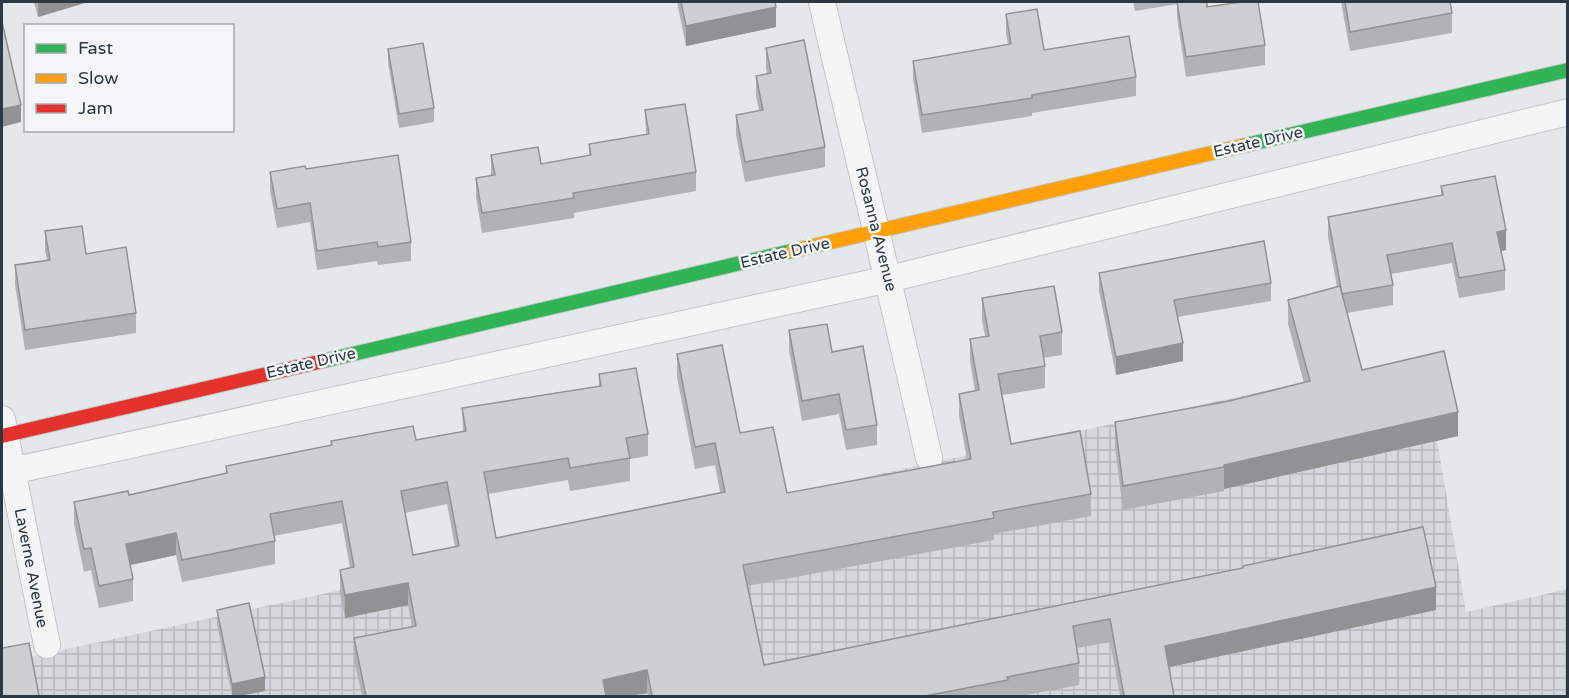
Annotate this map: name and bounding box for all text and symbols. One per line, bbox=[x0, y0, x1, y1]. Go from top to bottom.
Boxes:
legend bbox=[24, 24, 234, 132]
text: Fast bbox=[78, 37, 113, 59]
text: Slow bbox=[78, 67, 119, 89]
text: Jam bbox=[78, 97, 113, 119]
street label: Estate Drive bbox=[1211, 122, 1305, 162]
street label: Rosanna Avenue bbox=[851, 165, 901, 293]
street label: Estate Drive bbox=[738, 233, 832, 273]
street label: Estate Drive bbox=[264, 343, 358, 383]
street label: Laverne Avenue bbox=[10, 506, 52, 630]

